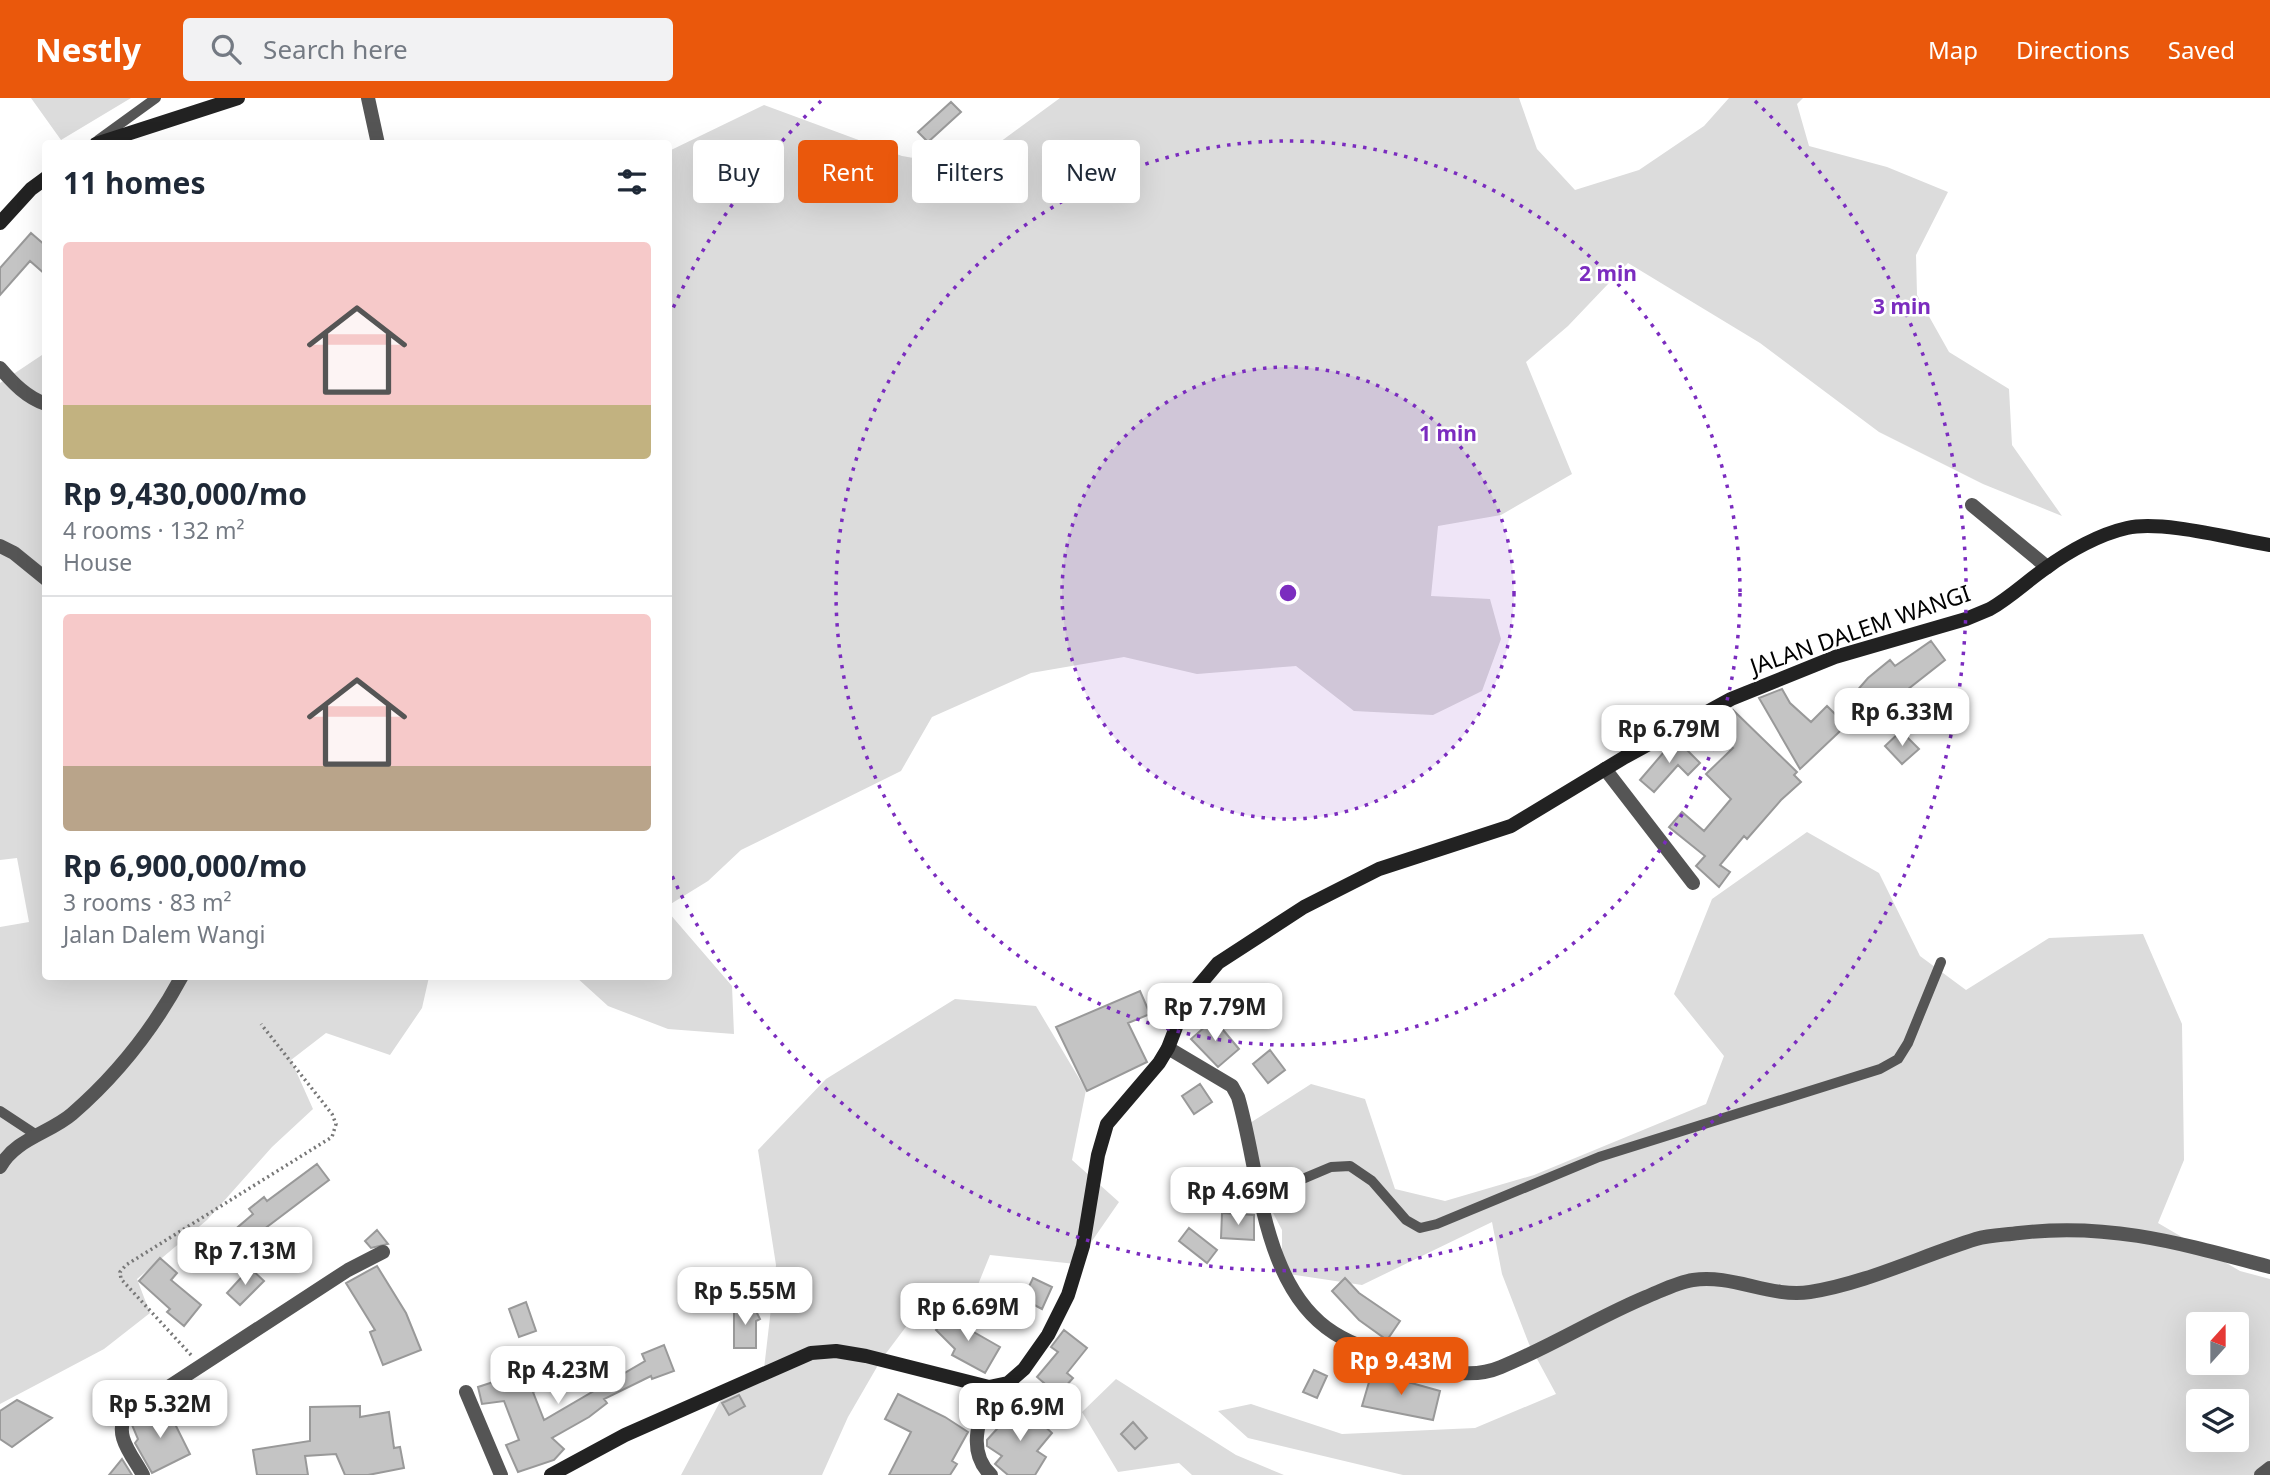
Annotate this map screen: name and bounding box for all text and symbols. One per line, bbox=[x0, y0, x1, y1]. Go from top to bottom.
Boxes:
search box bbox=[183, 18, 673, 81]
text: Nestly bbox=[35, 27, 141, 72]
icon: search bbox=[207, 30, 245, 68]
text: Search here bbox=[263, 31, 408, 67]
text: Map bbox=[1928, 33, 1978, 66]
text: Directions bbox=[2016, 33, 2130, 66]
text: Saved bbox=[2168, 33, 2235, 66]
chip: Buy bbox=[693, 140, 784, 203]
chip: Rent bbox=[798, 140, 898, 203]
chip: Filters bbox=[912, 140, 1028, 203]
chip: New bbox=[1042, 140, 1140, 203]
text: 11 homes bbox=[63, 162, 206, 203]
icon: filters bbox=[613, 163, 651, 201]
text: 2 min bbox=[1579, 259, 1637, 287]
icon: home bbox=[294, 287, 420, 413]
text: 3 min bbox=[1873, 292, 1931, 320]
text: 1 min bbox=[1419, 419, 1477, 447]
text: Rp 9,430,000/mo bbox=[63, 473, 307, 514]
text: 4 rooms · 132 m² bbox=[63, 514, 245, 546]
text: House bbox=[63, 546, 132, 578]
street label: JALAN DALEM WANGI bbox=[1744, 576, 1974, 682]
centre of rings bbox=[1276, 581, 1300, 605]
icon: home bbox=[294, 659, 420, 785]
pin: Rp 6.33M bbox=[1830, 688, 1974, 748]
text: Rp 6.33M bbox=[1850, 695, 1954, 727]
pin: Rp 6.79M bbox=[1597, 706, 1741, 765]
text: Rp 6.79M bbox=[1617, 712, 1721, 744]
text: Rp 6,900,000/mo bbox=[63, 845, 307, 886]
text: 3 rooms · 83 m² bbox=[63, 886, 232, 918]
text: Jalan Dalem Wangi bbox=[63, 918, 265, 950]
pin: Rp 7.79M bbox=[1143, 984, 1287, 1043]
text: Rp 7.79M bbox=[1163, 990, 1267, 1022]
pin: Rp 4.69M bbox=[1166, 1168, 1310, 1227]
text: Rp 4.69M bbox=[1186, 1174, 1290, 1206]
pin: Rp 7.13M bbox=[173, 1228, 317, 1287]
text: Rp 7.13M bbox=[193, 1234, 297, 1266]
pin: Rp 5.55M bbox=[673, 1268, 817, 1327]
text: Rp 5.55M bbox=[693, 1274, 797, 1306]
pin: Rp 6.69M bbox=[896, 1284, 1040, 1343]
text: Rp 6.69M bbox=[916, 1290, 1020, 1322]
north arrow bbox=[2186, 1312, 2249, 1376]
map controls bbox=[2186, 1312, 2249, 1452]
pin: Rp 9.43M bbox=[1329, 1338, 1473, 1397]
text: Rp 9.43M bbox=[1349, 1344, 1453, 1376]
pin: Rp 4.23M bbox=[486, 1346, 630, 1406]
text: Rp 4.23M bbox=[506, 1353, 610, 1385]
pin: Rp 5.32M bbox=[88, 1380, 232, 1440]
pin: Rp 6.9M bbox=[955, 1384, 1085, 1443]
text: Rp 5.32M bbox=[108, 1387, 212, 1419]
button: layers bbox=[2186, 1389, 2249, 1452]
text: Rp 6.9M bbox=[975, 1390, 1065, 1422]

